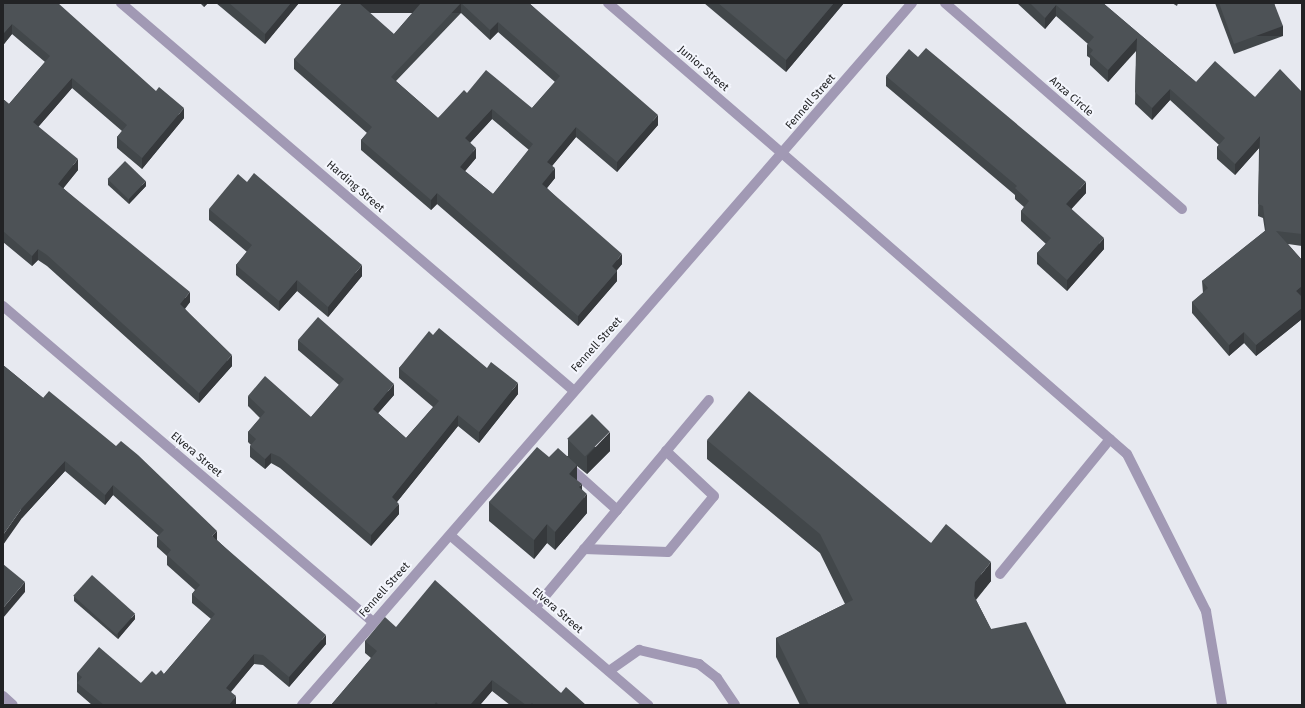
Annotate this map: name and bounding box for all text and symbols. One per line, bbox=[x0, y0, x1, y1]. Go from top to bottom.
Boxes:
street label: Junior Street bbox=[675, 43, 731, 95]
street label: Fennell Street bbox=[783, 72, 839, 132]
street label: Anza Circle bbox=[1046, 74, 1096, 120]
street label: Harding Street bbox=[324, 158, 386, 216]
street label: Fennell Street bbox=[569, 315, 625, 375]
street label: Elvera Street bbox=[168, 430, 224, 480]
street label: Fennell Street bbox=[357, 560, 413, 620]
street label: Elvera Street bbox=[529, 585, 585, 637]

